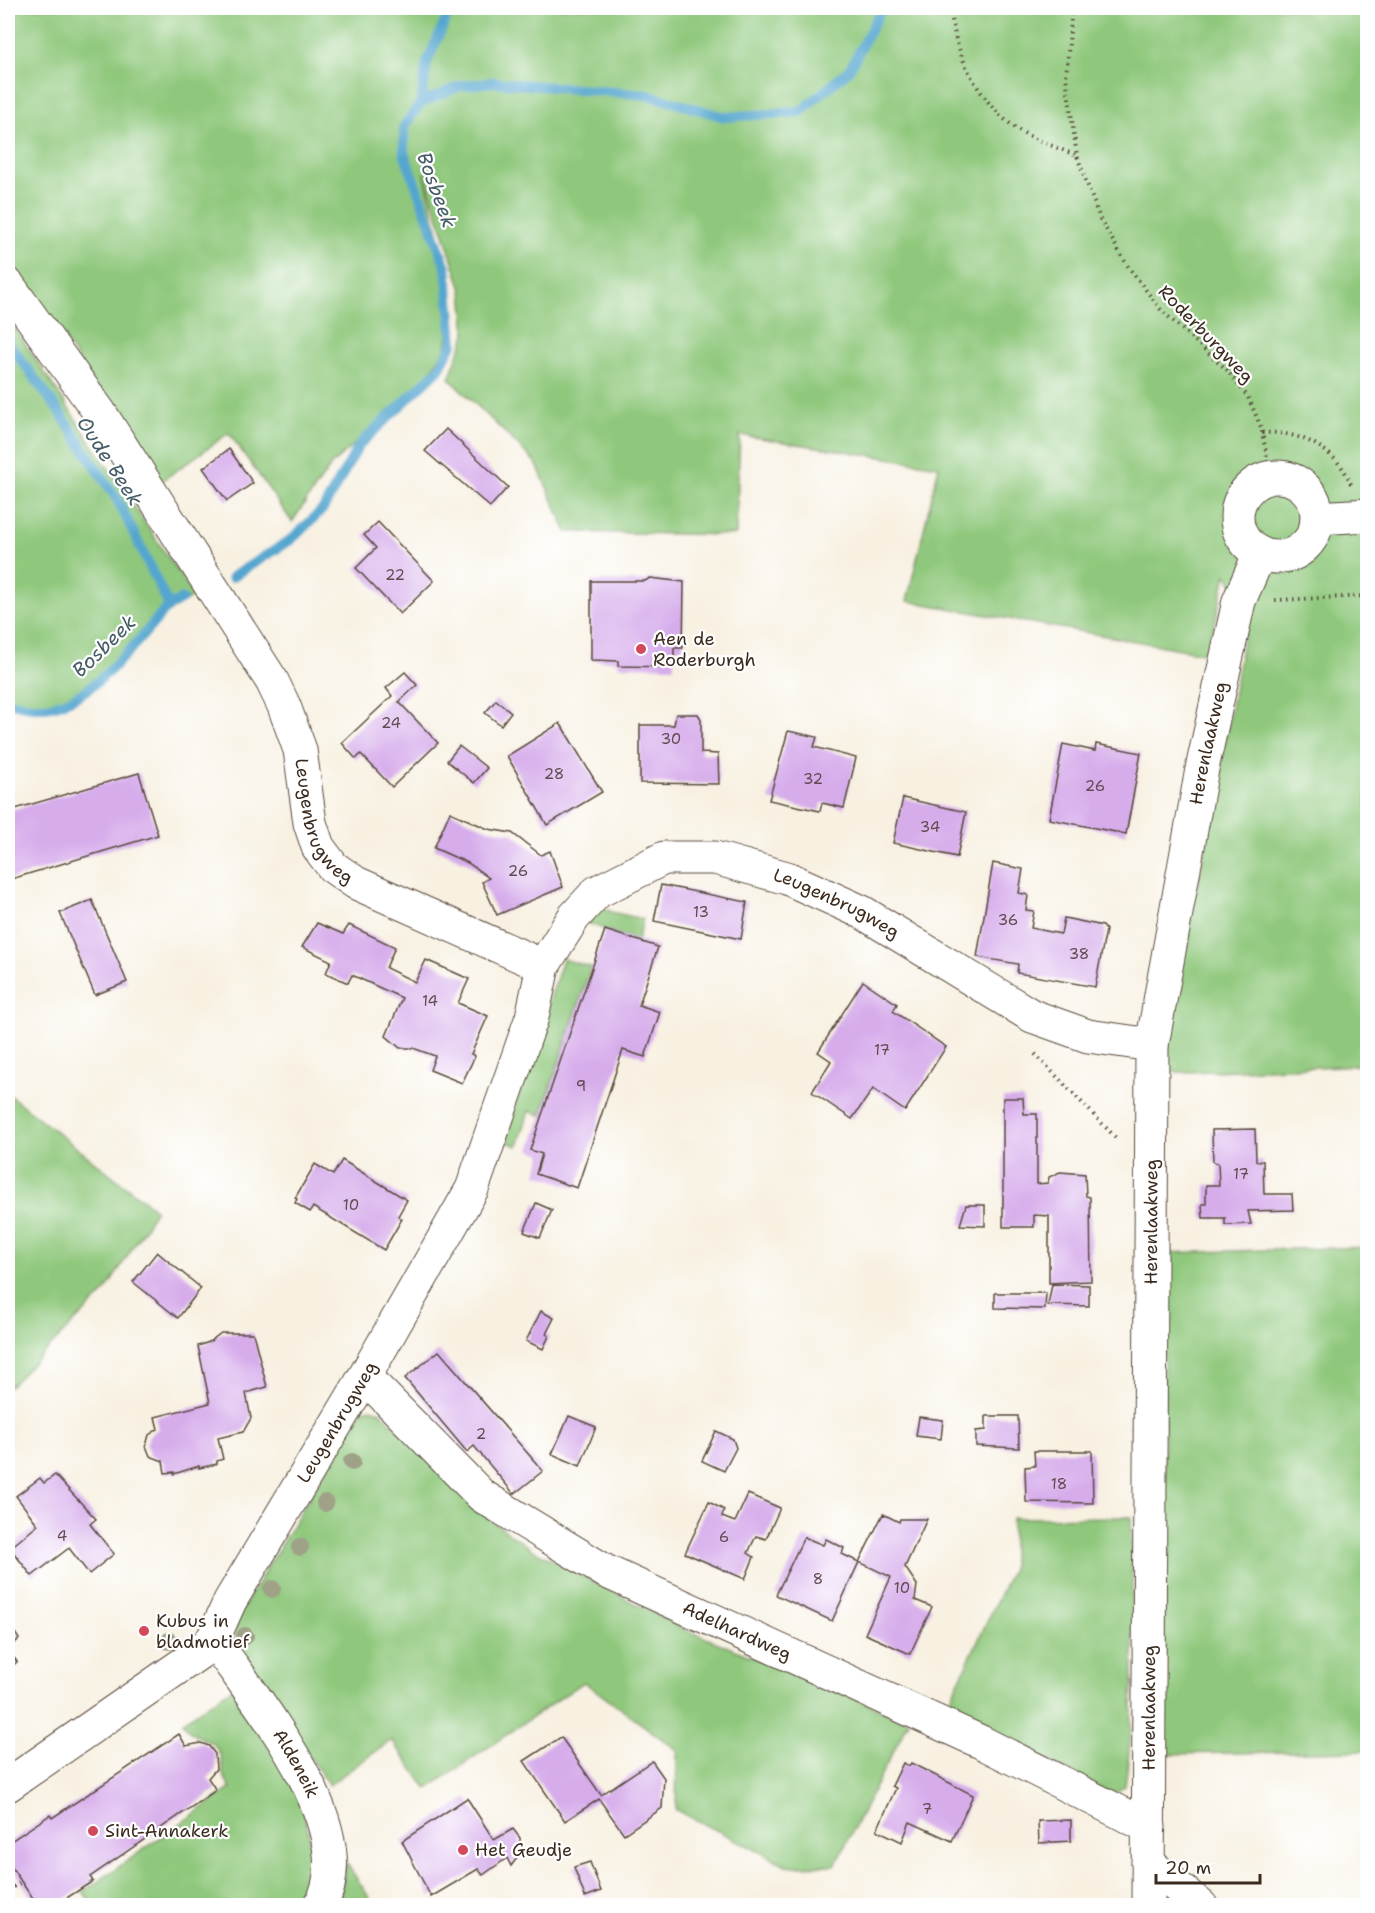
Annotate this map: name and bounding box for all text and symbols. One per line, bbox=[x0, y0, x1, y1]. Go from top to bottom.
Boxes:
water label: Bosbeek bbox=[411, 148, 463, 232]
street label: Roderburgweg bbox=[1153, 280, 1259, 388]
water label: Oude Beek bbox=[71, 411, 149, 511]
house number: 22 bbox=[385, 565, 405, 585]
water label: Bosbeek bbox=[66, 609, 142, 683]
place label: Aen de Roderburgh bbox=[653, 627, 756, 672]
marker: Aen de Roderburgh bbox=[634, 642, 648, 656]
street label: Herenlaakweg bbox=[1184, 679, 1233, 807]
house number: 24 bbox=[381, 713, 401, 733]
house number: 30 bbox=[661, 729, 681, 749]
street label: Leugenbrugweg bbox=[289, 757, 358, 890]
house number: 28 bbox=[544, 764, 564, 784]
house number: 32 bbox=[803, 769, 823, 789]
house number: 26 bbox=[1085, 776, 1105, 796]
house number: 34 bbox=[920, 817, 940, 837]
house number: 26 bbox=[508, 861, 528, 881]
street label: Leugenbrugweg bbox=[771, 863, 904, 944]
house number: 13 bbox=[693, 902, 709, 922]
house number: 36 bbox=[998, 910, 1018, 930]
house number: 38 bbox=[1069, 944, 1089, 964]
house number: 14 bbox=[422, 991, 438, 1011]
house number: 17 bbox=[874, 1040, 890, 1060]
house number: 9 bbox=[576, 1076, 586, 1096]
street label: Herenlaakweg bbox=[1139, 1159, 1163, 1285]
house number: 17 bbox=[1233, 1164, 1249, 1184]
house number: 10 bbox=[343, 1195, 359, 1215]
street label: Leugenbrugweg bbox=[291, 1357, 383, 1488]
house number: 2 bbox=[476, 1424, 486, 1444]
house number: 18 bbox=[1051, 1474, 1067, 1494]
house number: 4 bbox=[57, 1526, 67, 1546]
house number: 6 bbox=[719, 1527, 729, 1547]
house number: 8 bbox=[813, 1569, 823, 1589]
house number: 10 bbox=[894, 1578, 910, 1598]
street label: Adelhardweg bbox=[679, 1596, 795, 1666]
place label: Kubus in bladmotief bbox=[156, 1609, 250, 1654]
marker: Kubus in bladmotief bbox=[137, 1624, 151, 1638]
street label: Herenlaakweg bbox=[1137, 1645, 1161, 1771]
street label: Aldeneik bbox=[267, 1724, 325, 1802]
house number: 7 bbox=[922, 1799, 932, 1819]
place label: Sint-Annakerk bbox=[105, 1819, 228, 1843]
marker: Sint-Annakerk bbox=[86, 1824, 100, 1838]
place label: Het Geudje bbox=[475, 1838, 572, 1862]
marker: Het Geudje bbox=[456, 1843, 470, 1857]
scale bar bbox=[1156, 1847, 1260, 1885]
text: 20 m bbox=[1165, 1856, 1211, 1880]

